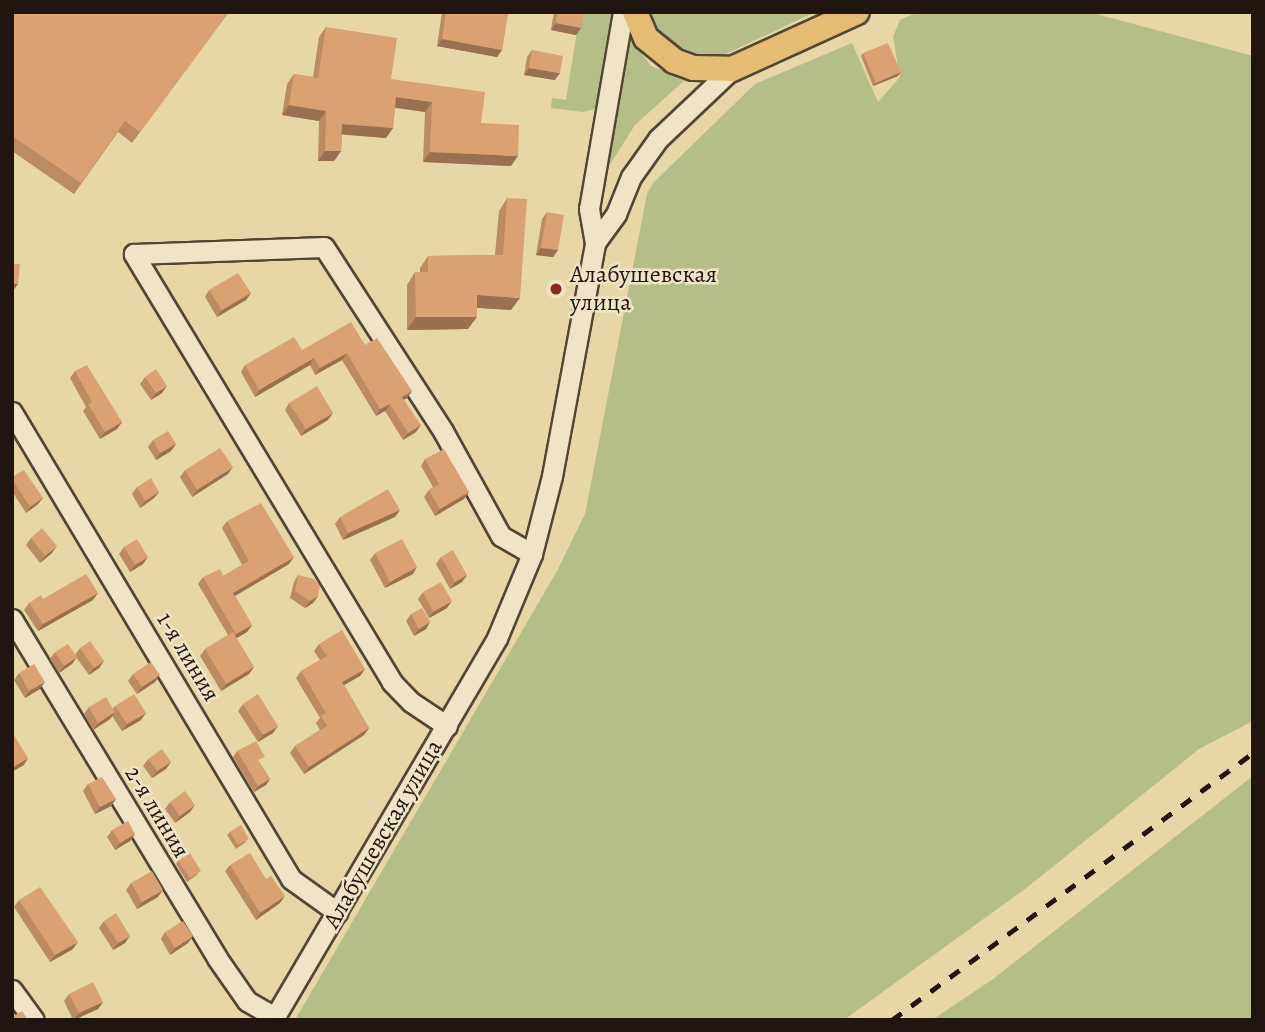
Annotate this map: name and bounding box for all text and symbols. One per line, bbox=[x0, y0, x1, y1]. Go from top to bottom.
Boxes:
place label: Алабушевская улица bbox=[570, 261, 717, 317]
marker: Алабушевская улица bbox=[548, 281, 564, 297]
street label: 1-я линия bbox=[150, 607, 226, 707]
street label: Алабушевская улица bbox=[317, 735, 449, 933]
street label: 2-я линия bbox=[118, 761, 196, 863]

